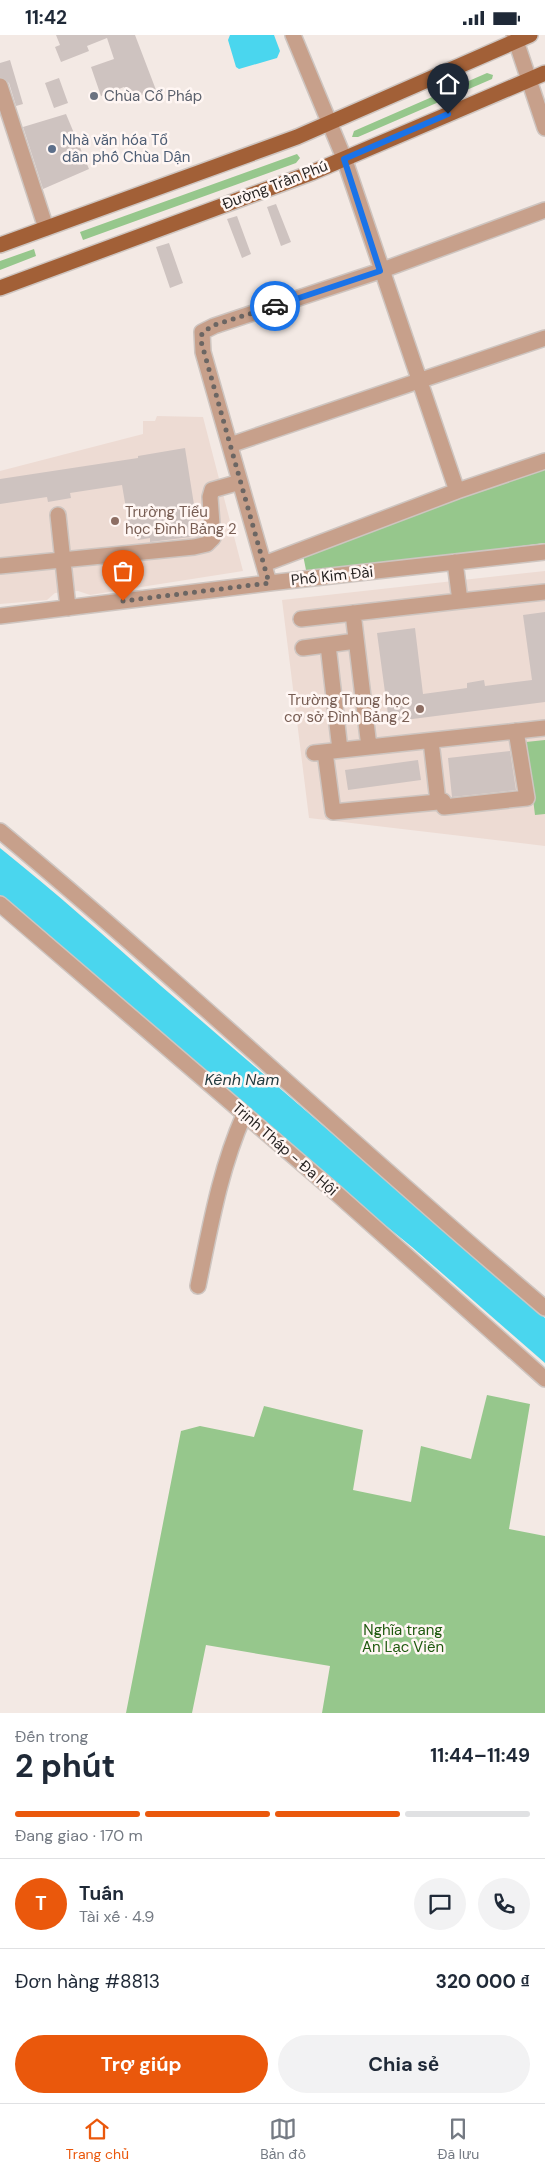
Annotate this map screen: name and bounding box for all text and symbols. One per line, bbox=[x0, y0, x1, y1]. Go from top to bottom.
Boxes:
text: 11:42 bbox=[25, 5, 67, 30]
pin bbox=[427, 63, 469, 114]
icon: home bbox=[434, 70, 462, 98]
place label: Chùa Cổ Pháp bbox=[104, 86, 202, 106]
marker: Chùa Cổ Pháp bbox=[88, 90, 100, 102]
place label: Nhà văn hóa Tổ dân phố Chùa Dận bbox=[62, 130, 190, 167]
marker: Nhà văn hóa Tổ dân phố Chùa Dận bbox=[46, 143, 58, 155]
street label: Đường Trần Phú bbox=[219, 156, 331, 214]
courier bbox=[250, 281, 300, 331]
icon: car bbox=[261, 292, 289, 320]
place label: Trường Tiểu học Đình Bảng 2 bbox=[125, 502, 237, 539]
marker: Trường Tiểu học Đình Bảng 2 bbox=[109, 515, 121, 527]
pin bbox=[102, 550, 144, 601]
icon: bag bbox=[109, 557, 137, 585]
street label: Phố Kim Đài bbox=[290, 562, 374, 590]
place label: Trường Trung học cơ sở Đình Bảng 2 bbox=[284, 690, 410, 727]
marker: Trường Trung học cơ sở Đình Bảng 2 bbox=[414, 703, 426, 715]
water label: Kênh Nam bbox=[205, 1069, 279, 1090]
street label: Trịnh Tháp - Đa Hội bbox=[228, 1098, 342, 1200]
park label: Nghĩa trang An Lạc Viên bbox=[362, 1620, 444, 1657]
text: Đến trong bbox=[15, 1726, 88, 1747]
text: 11:44–11:49 bbox=[430, 1743, 530, 1768]
text: 2 phút bbox=[15, 1745, 115, 1787]
text: Đang giao · 170 m bbox=[15, 1825, 143, 1846]
button: chat bbox=[414, 1878, 466, 1930]
button: phone bbox=[478, 1878, 530, 1930]
text: Tuấn bbox=[79, 1881, 124, 1906]
text: T bbox=[35, 1891, 47, 1916]
text: Tài xế · 4.9 bbox=[79, 1906, 154, 1927]
text: Đơn hàng #8813 bbox=[15, 1969, 160, 1994]
text: 320 000 ₫ bbox=[435, 1969, 530, 1994]
button: Trợ giúp bbox=[15, 2035, 268, 2093]
button: Chia sẻ bbox=[278, 2035, 530, 2093]
tab: Trang chủ bbox=[66, 2115, 129, 2163]
tab: Bản đồ bbox=[260, 2115, 306, 2163]
tab: Đã lưu bbox=[438, 2115, 479, 2163]

